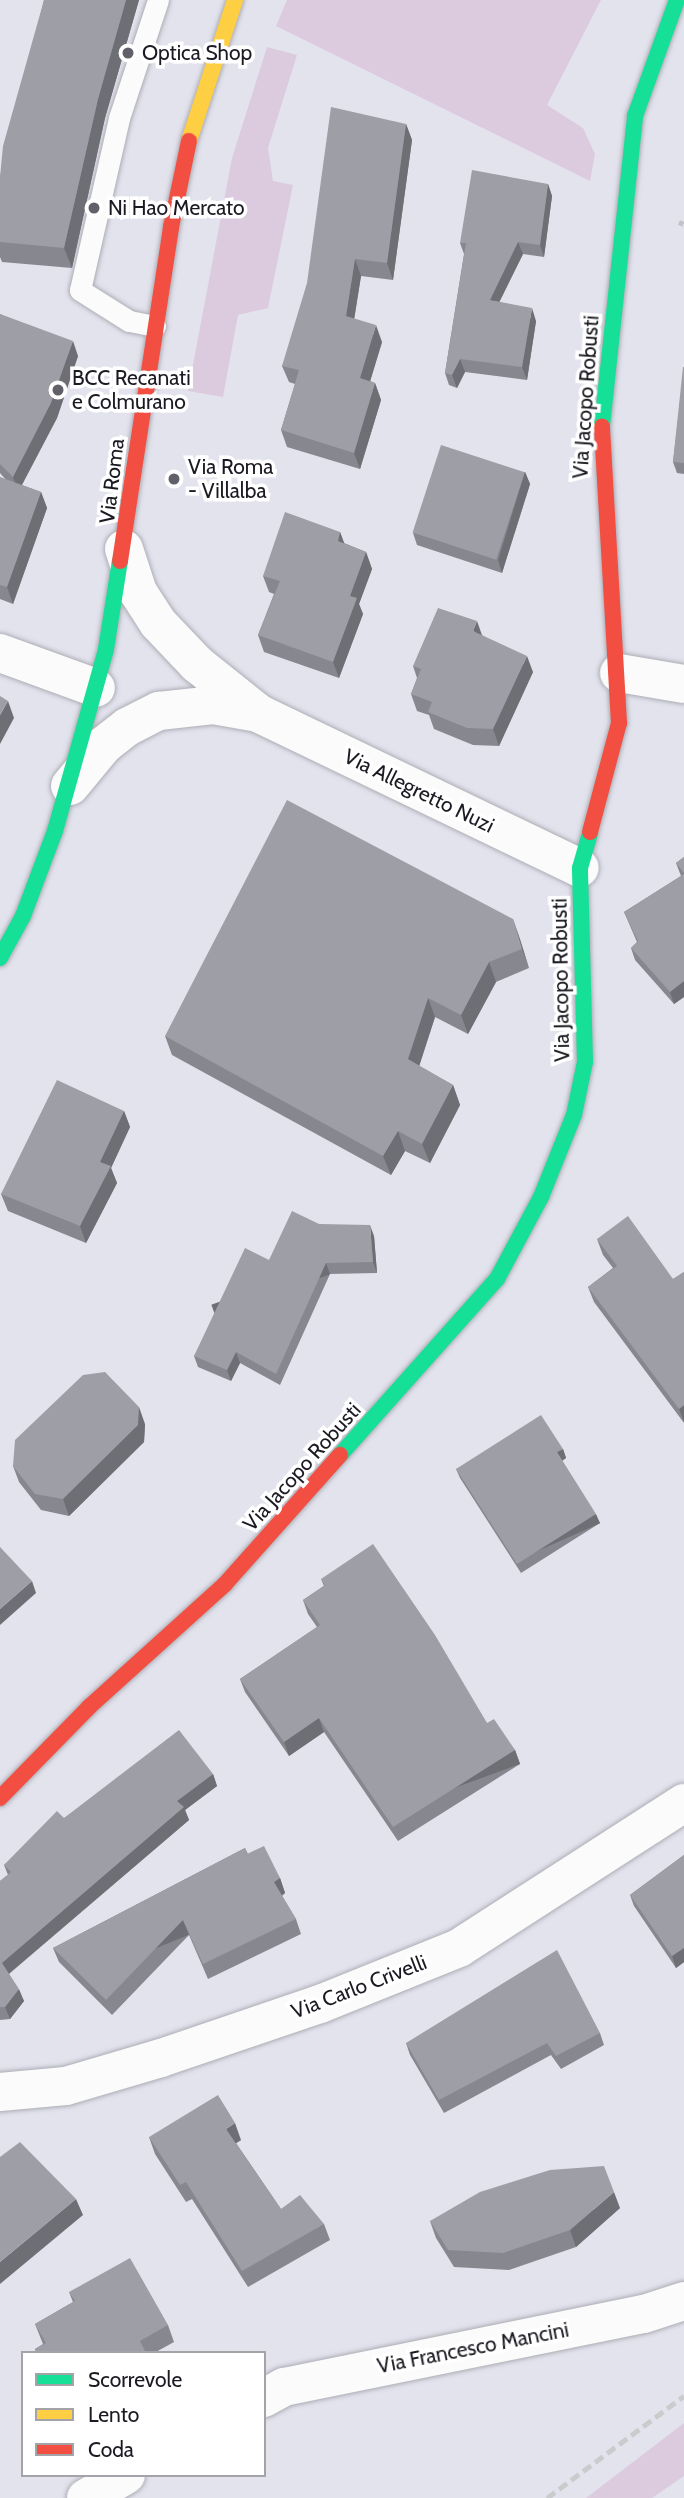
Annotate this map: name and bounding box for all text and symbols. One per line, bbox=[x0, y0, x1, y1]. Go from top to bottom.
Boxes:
place label: Optica Shop bbox=[142, 40, 252, 66]
marker: Optica Shop bbox=[120, 45, 136, 61]
place label: Ni Hao Mercato bbox=[108, 195, 245, 221]
marker: Ni Hao Mercato bbox=[86, 200, 102, 216]
street label: Via Jacopo Robusti bbox=[568, 314, 604, 480]
place label: BCC Recanati e Colmurano bbox=[72, 365, 191, 415]
marker: BCC Recanati e Colmurano bbox=[50, 382, 66, 398]
street label: Via Roma bbox=[94, 437, 130, 525]
place label: Via Roma - Villalba bbox=[188, 454, 273, 504]
marker: Via Roma - Villalba bbox=[166, 471, 182, 487]
street label: Via Allegretto Nuzi bbox=[340, 744, 498, 838]
street label: Via Jacopo Robusti bbox=[547, 898, 575, 1062]
street label: Via Jacopo Robusti bbox=[238, 1398, 366, 1536]
street label: Via Carlo Crivelli bbox=[288, 1950, 430, 2024]
street label: Via Francesco Mancini bbox=[375, 2317, 571, 2379]
legend bbox=[21, 2351, 266, 2477]
text: Scorrevole bbox=[88, 2367, 182, 2392]
text: Lento bbox=[88, 2402, 139, 2427]
text: Coda bbox=[88, 2437, 134, 2462]

